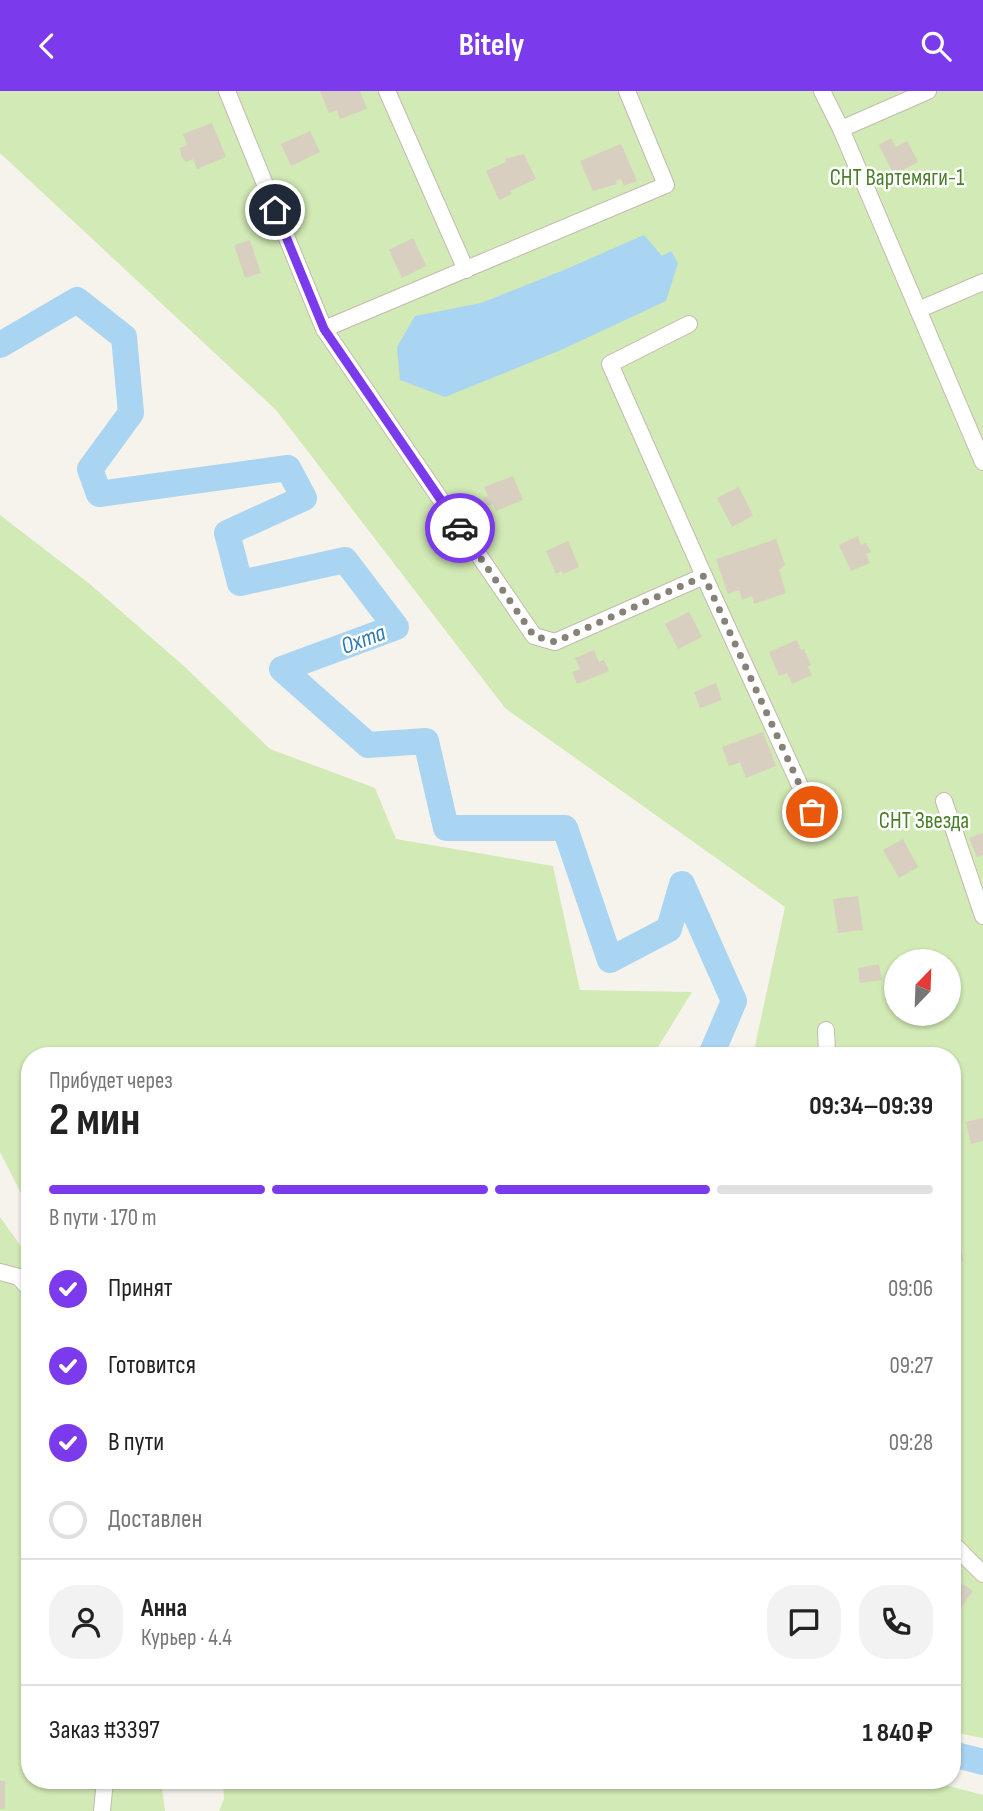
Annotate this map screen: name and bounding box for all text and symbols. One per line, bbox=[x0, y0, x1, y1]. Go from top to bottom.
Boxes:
text: Bitely bbox=[459, 26, 524, 65]
icon: back bbox=[28, 27, 66, 65]
icon: search bbox=[917, 27, 955, 65]
park label: СНТ Вартемяги-1 bbox=[830, 164, 964, 192]
pin bbox=[245, 180, 305, 240]
icon: home bbox=[256, 191, 294, 229]
courier bbox=[425, 493, 495, 563]
icon: car bbox=[441, 509, 479, 547]
water label: Охта bbox=[337, 618, 390, 661]
pin bbox=[782, 782, 842, 842]
icon: bag bbox=[793, 793, 831, 831]
park label: СНТ Звезда bbox=[879, 807, 969, 835]
north arrow bbox=[884, 949, 961, 1025]
map controls bbox=[884, 949, 961, 1026]
text: Прибудет через bbox=[49, 1067, 173, 1095]
text: 09:34–09:39 bbox=[809, 1091, 933, 1122]
text: 2 мин bbox=[49, 1093, 140, 1148]
text: В пути · 170 m bbox=[49, 1204, 156, 1232]
icon: check bbox=[49, 1270, 87, 1308]
text: Принят bbox=[108, 1273, 173, 1304]
text: 09:06 bbox=[888, 1275, 933, 1303]
icon: check bbox=[49, 1347, 87, 1385]
text: Готовится bbox=[108, 1350, 196, 1381]
text: 09:27 bbox=[890, 1352, 933, 1380]
icon: check bbox=[49, 1424, 87, 1462]
text: В пути bbox=[108, 1427, 164, 1458]
text: 09:28 bbox=[889, 1429, 933, 1457]
text: Доставлен bbox=[108, 1504, 202, 1535]
button: person bbox=[49, 1585, 123, 1659]
button: chat bbox=[767, 1585, 841, 1659]
button: phone bbox=[859, 1585, 933, 1659]
text: Анна bbox=[141, 1593, 187, 1624]
text: Курьер · 4.4 bbox=[141, 1624, 232, 1652]
text: Заказ #3397 bbox=[49, 1715, 160, 1746]
text: 1 840 ₽ bbox=[863, 1718, 933, 1749]

